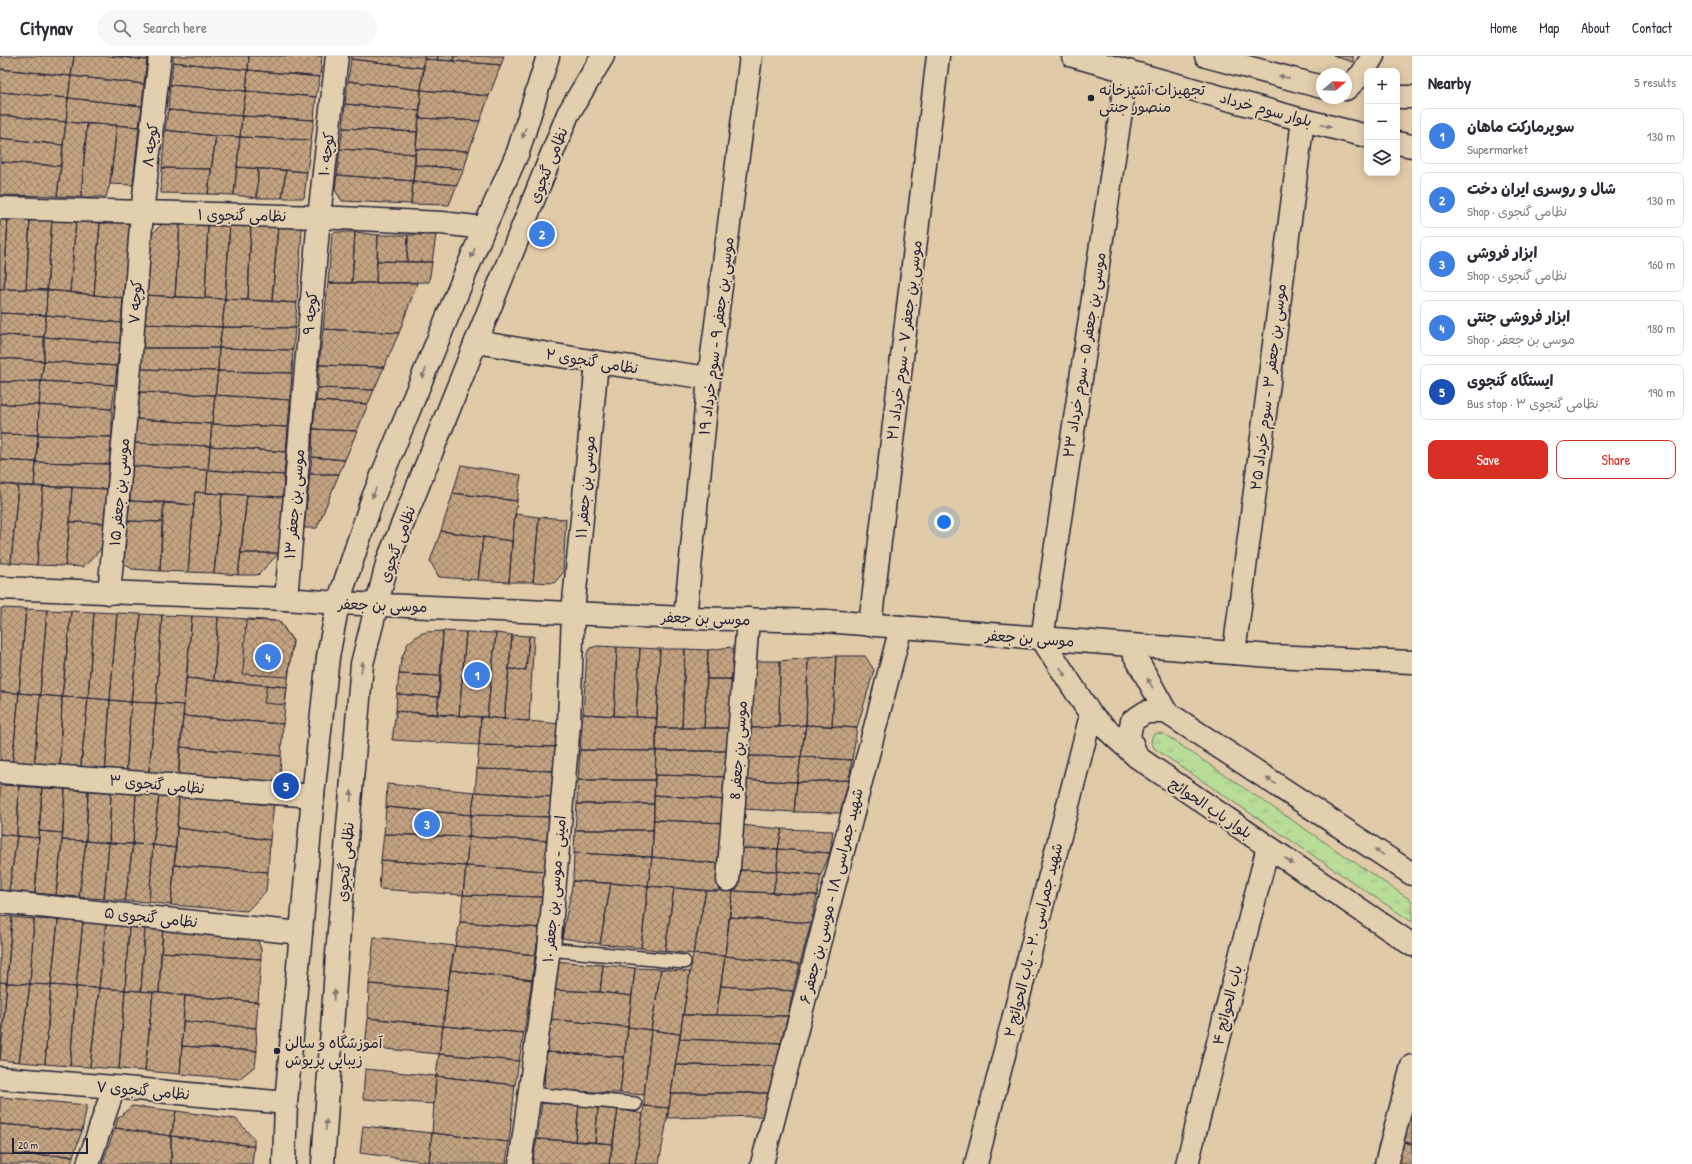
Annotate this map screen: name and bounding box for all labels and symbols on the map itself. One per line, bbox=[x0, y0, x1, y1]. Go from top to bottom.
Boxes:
north arrow bbox=[1316, 68, 1352, 104]
one-way arrow bbox=[1278, 74, 1290, 80]
place label: تجهیزات آشپزخانه منصور جنتی bbox=[1099, 79, 1206, 117]
street label: بلوار سوم خرداد bbox=[1217, 87, 1315, 133]
marker: تجهیزات آشپزخانه منصور جنتی bbox=[1086, 93, 1096, 103]
street label: کوچه ۸ bbox=[137, 122, 163, 168]
one-way arrow bbox=[1320, 123, 1332, 129]
street label: نظامی گنجوی bbox=[523, 124, 573, 206]
one-way arrow bbox=[521, 128, 527, 140]
street label: کوچه ۱۰ bbox=[313, 131, 339, 177]
street label: نظامی گنجوی ۱ bbox=[197, 204, 287, 226]
pin: 2 bbox=[529, 219, 555, 249]
street label: موسی بن جعفر ۹ - سوم خرداد ۱۹ bbox=[693, 236, 741, 437]
street label: موسی بن جعفر ۷ - سوم خرداد ۲۱ bbox=[881, 239, 929, 441]
one-way arrow bbox=[470, 247, 477, 259]
street label: موسی بن جعفر ۵ - سوم خرداد ۲۳ bbox=[1057, 251, 1113, 460]
street label: کوچه ۷ bbox=[123, 279, 147, 325]
street label: موسی بن جعفر ۳ - سوم خرداد ۲۵ bbox=[1245, 282, 1293, 492]
street label: کوچه ۹ bbox=[298, 290, 322, 336]
street label: نظامی گنجوی ۲ bbox=[544, 343, 640, 379]
one-way arrow bbox=[421, 368, 427, 379]
street label: موسی بن جعفر ۱۱ bbox=[570, 435, 600, 539]
street label: موسی بن جعفر ۱۵ bbox=[104, 437, 134, 547]
street label: موسی بن جعفر ۱۳ bbox=[279, 448, 309, 560]
one-way arrow bbox=[371, 488, 377, 500]
street label: نظامی گنجوی bbox=[373, 503, 421, 585]
your location bbox=[934, 512, 954, 532]
street label: موسی بن جعفر bbox=[336, 593, 428, 617]
street label: موسی بن جعفر bbox=[659, 606, 751, 630]
street label: موسی بن جعفر bbox=[983, 624, 1075, 652]
pin: 4 bbox=[255, 642, 281, 672]
pin: 1 bbox=[464, 660, 490, 690]
one-way arrow bbox=[359, 661, 365, 673]
one-way arrow bbox=[1059, 667, 1067, 677]
one-way arrow bbox=[1147, 678, 1154, 689]
street label: موسی بن جعفر 8 bbox=[724, 700, 752, 800]
street label: نظامی گنجوی ۳ bbox=[108, 769, 206, 799]
pin: 5 bbox=[273, 771, 299, 801]
street label: بلوار باب الحوائج bbox=[1165, 773, 1257, 843]
one-way arrow bbox=[1266, 777, 1276, 785]
street label: شهید جمراسی ۱۸ - موسی بن جعفر ۶ bbox=[794, 786, 868, 1006]
one-way arrow bbox=[347, 790, 354, 802]
pin: 3 bbox=[414, 809, 440, 839]
street label: امینی - موسی بن جعفر ۱۰ bbox=[537, 815, 571, 963]
street label: نظامی گنجوی bbox=[331, 821, 359, 903]
street label: شهید جمراسی ۲۰ - باب الحوائج ۲ bbox=[999, 841, 1067, 1039]
one-way arrow bbox=[1374, 848, 1385, 856]
one-way arrow bbox=[1284, 857, 1294, 865]
street label: نظامی گنجوی ۵ bbox=[103, 902, 199, 932]
street label: باب الحوائج ۴ bbox=[1207, 963, 1247, 1047]
one-way arrow bbox=[331, 989, 338, 1001]
place label: آموزشگاه و سالن زیبایی پریوش bbox=[285, 1032, 384, 1070]
marker: آموزشگاه و سالن زیبایی پریوش bbox=[272, 1046, 282, 1056]
street label: نظامی گنجوی ۷ bbox=[95, 1075, 191, 1105]
one-way arrow bbox=[322, 1119, 329, 1131]
scale bar bbox=[12, 1136, 88, 1155]

